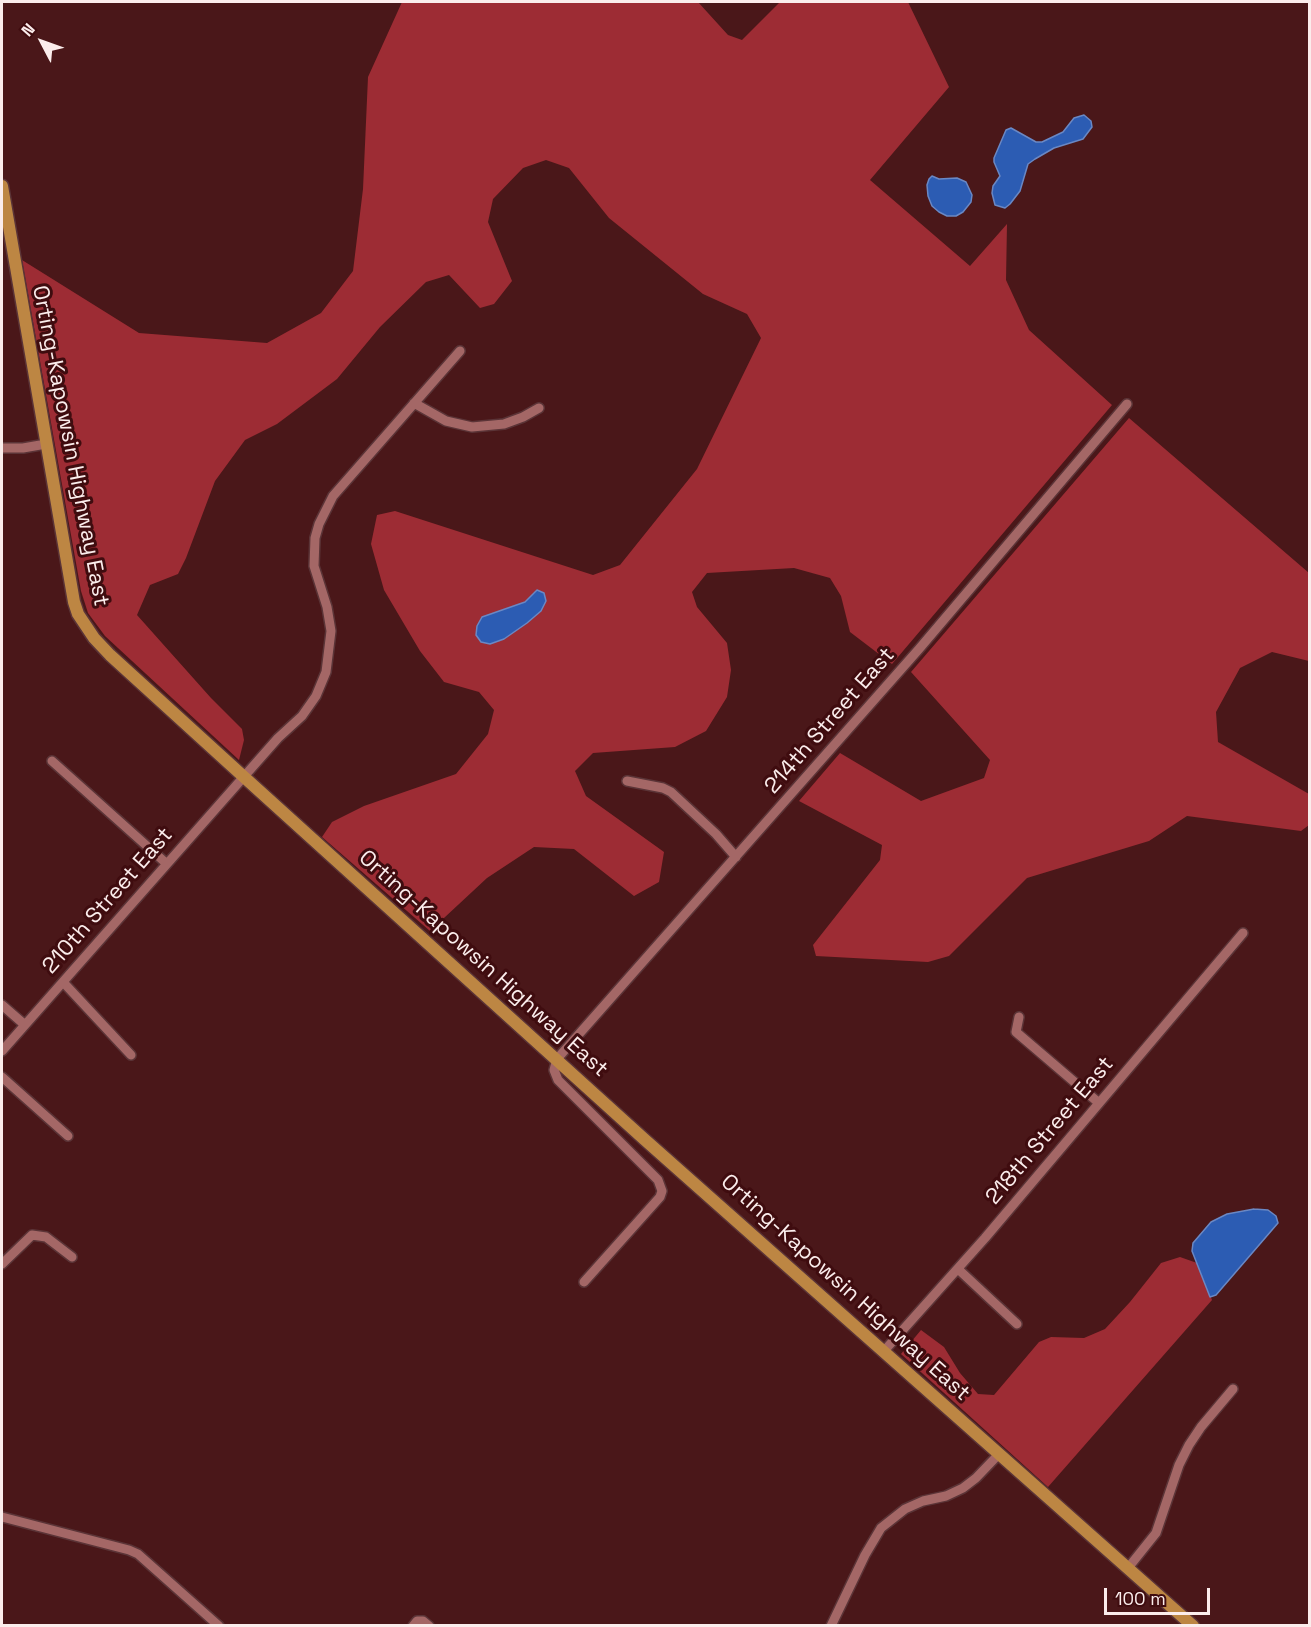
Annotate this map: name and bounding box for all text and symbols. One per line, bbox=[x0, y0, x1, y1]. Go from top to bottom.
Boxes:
north arrow bbox=[12, 12, 72, 72]
text: N bbox=[17, 19, 39, 41]
street label: Orting-Kapowsin Highway East bbox=[26, 283, 114, 609]
street label: 214th Street East bbox=[759, 643, 901, 799]
street label: 210th Street East bbox=[37, 822, 179, 980]
street label: Orting-Kapowsin Highway East bbox=[353, 845, 613, 1083]
street label: 218th Street East bbox=[981, 1052, 1119, 1210]
street label: Orting-Kapowsin Highway East bbox=[715, 1169, 975, 1407]
scale bar bbox=[1107, 1576, 1214, 1614]
text: 100 m bbox=[1115, 1587, 1166, 1610]

